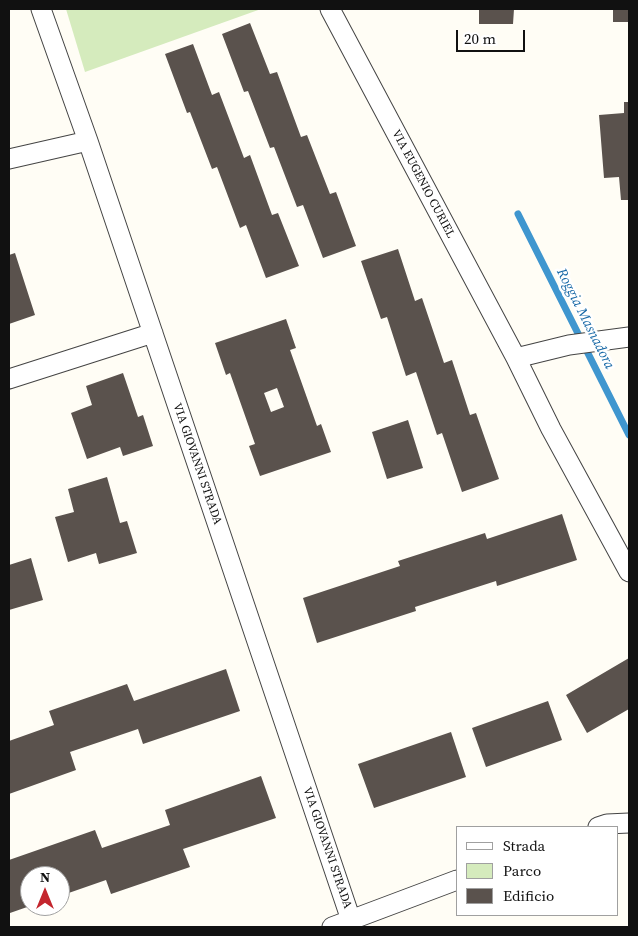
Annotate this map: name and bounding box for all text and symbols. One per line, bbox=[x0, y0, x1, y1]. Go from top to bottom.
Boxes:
scale bar bbox=[458, 20, 527, 52]
text: 20 m bbox=[464, 28, 496, 49]
street label: VIA EUGENIO CURIEL bbox=[388, 127, 458, 241]
water label: Roggia Masnadora bbox=[552, 266, 618, 372]
street label: VIA GIOVANNI STRADA bbox=[169, 401, 225, 527]
street label: VIA GIOVANNI STRADA bbox=[299, 785, 355, 911]
legend bbox=[456, 826, 618, 916]
text: Strada bbox=[503, 835, 545, 856]
text: Parco bbox=[503, 860, 541, 881]
north arrow bbox=[20, 866, 70, 916]
text: N bbox=[40, 867, 50, 887]
text: Edificio bbox=[503, 885, 554, 906]

